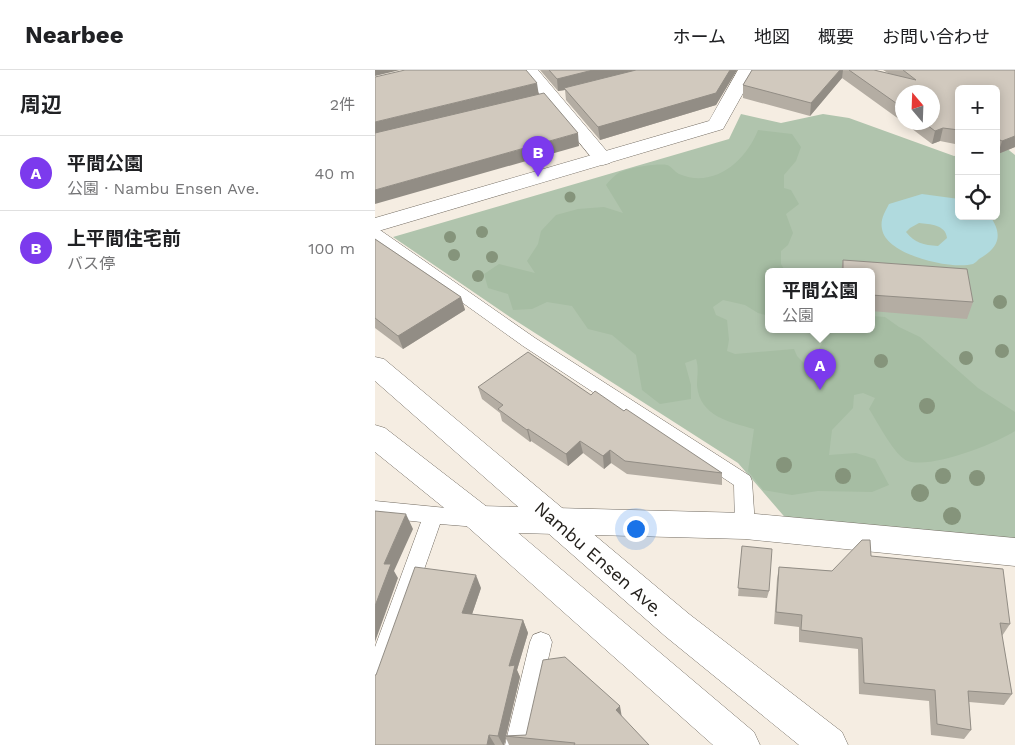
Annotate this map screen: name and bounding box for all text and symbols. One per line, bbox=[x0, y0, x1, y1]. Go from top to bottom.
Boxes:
text: Nearbee bbox=[25, 21, 124, 49]
text: ホーム bbox=[673, 26, 726, 47]
text: 地図 bbox=[754, 26, 790, 47]
text: 概要 bbox=[818, 26, 854, 47]
text: お問い合わせ bbox=[882, 26, 990, 47]
north arrow bbox=[895, 85, 940, 130]
map controls bbox=[955, 85, 1000, 220]
button: + bbox=[955, 85, 1000, 130]
text: 周辺 bbox=[20, 92, 62, 117]
text: 2件 bbox=[330, 95, 355, 114]
button: − bbox=[955, 130, 1000, 175]
pin: B bbox=[522, 136, 554, 177]
text: 平間公園 bbox=[67, 152, 143, 175]
text: A bbox=[31, 164, 41, 183]
text: 40 m bbox=[315, 164, 355, 183]
button: locate bbox=[955, 175, 1000, 220]
text: 公園 · Nambu Ensen Ave. bbox=[67, 179, 259, 198]
text: 上平間住宅前 bbox=[67, 227, 181, 250]
text: B bbox=[31, 239, 41, 258]
text: 100 m bbox=[308, 239, 355, 258]
text: バス停 bbox=[67, 254, 115, 273]
popup bbox=[765, 268, 875, 333]
text: 平間公園 bbox=[782, 279, 858, 302]
text: 公園 bbox=[782, 306, 814, 325]
pin: A bbox=[804, 349, 836, 390]
street label: Nambu Ensen Ave. bbox=[531, 497, 668, 620]
your location bbox=[623, 516, 649, 542]

